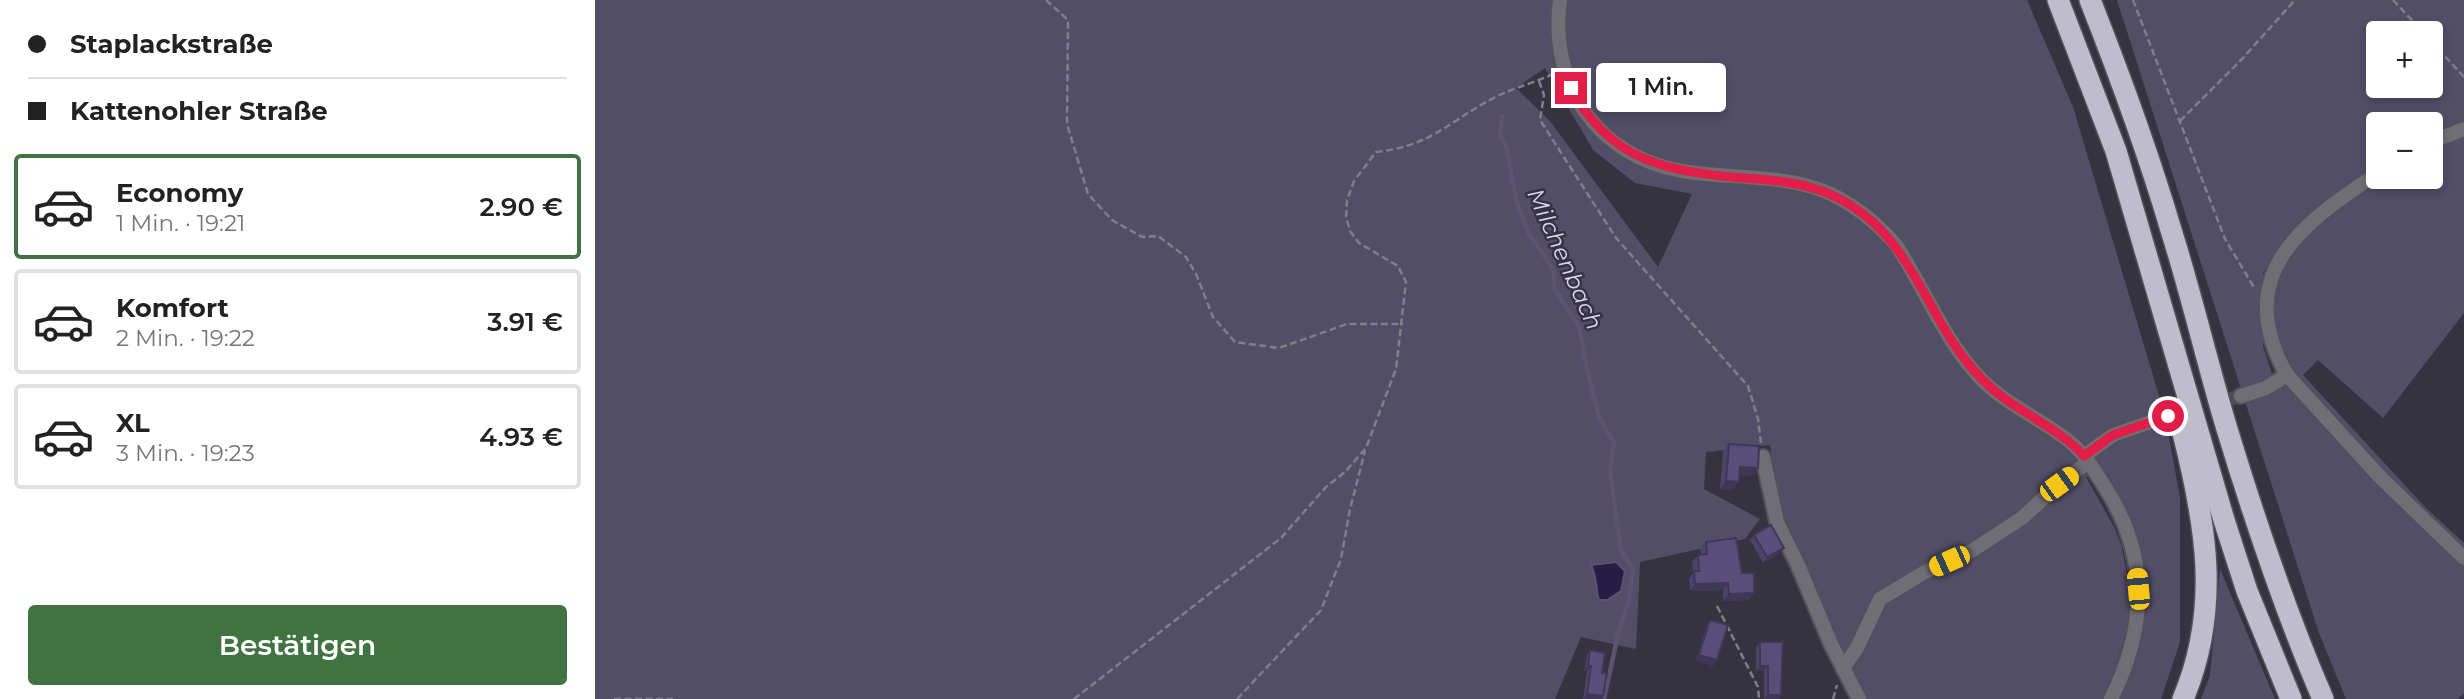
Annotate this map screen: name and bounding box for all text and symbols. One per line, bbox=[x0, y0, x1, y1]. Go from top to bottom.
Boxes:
map controls bbox=[2366, 21, 2443, 189]
button: + bbox=[2366, 21, 2443, 98]
text: Staplackstraße bbox=[70, 28, 273, 60]
callout: 1 Min. bbox=[1595, 64, 1725, 112]
route end bbox=[1555, 72, 1587, 104]
text: 1 Min. bbox=[1628, 73, 1694, 101]
text: Kattenohler Straße bbox=[70, 95, 328, 127]
button: − bbox=[2366, 112, 2443, 189]
icon: car bbox=[32, 175, 95, 238]
text: Economy bbox=[116, 177, 243, 209]
water label: Milchenbach bbox=[1521, 184, 1609, 334]
text: 2.90 € bbox=[479, 191, 563, 223]
text: 1 Min. · 19:21 bbox=[116, 209, 245, 237]
icon: car bbox=[32, 290, 95, 353]
text: Komfort bbox=[116, 292, 229, 324]
text: 3.91 € bbox=[487, 306, 563, 338]
text: 2 Min. · 19:22 bbox=[116, 324, 255, 352]
route start bbox=[2152, 400, 2184, 432]
icon: car bbox=[32, 405, 95, 468]
text: XL bbox=[116, 407, 150, 439]
text: 4.93 € bbox=[479, 421, 563, 453]
text: 3 Min. · 19:23 bbox=[116, 439, 255, 467]
car bbox=[2036, 463, 2083, 505]
car bbox=[1926, 543, 1973, 579]
car bbox=[2126, 567, 2151, 611]
button: Bestätigen bbox=[28, 605, 567, 685]

